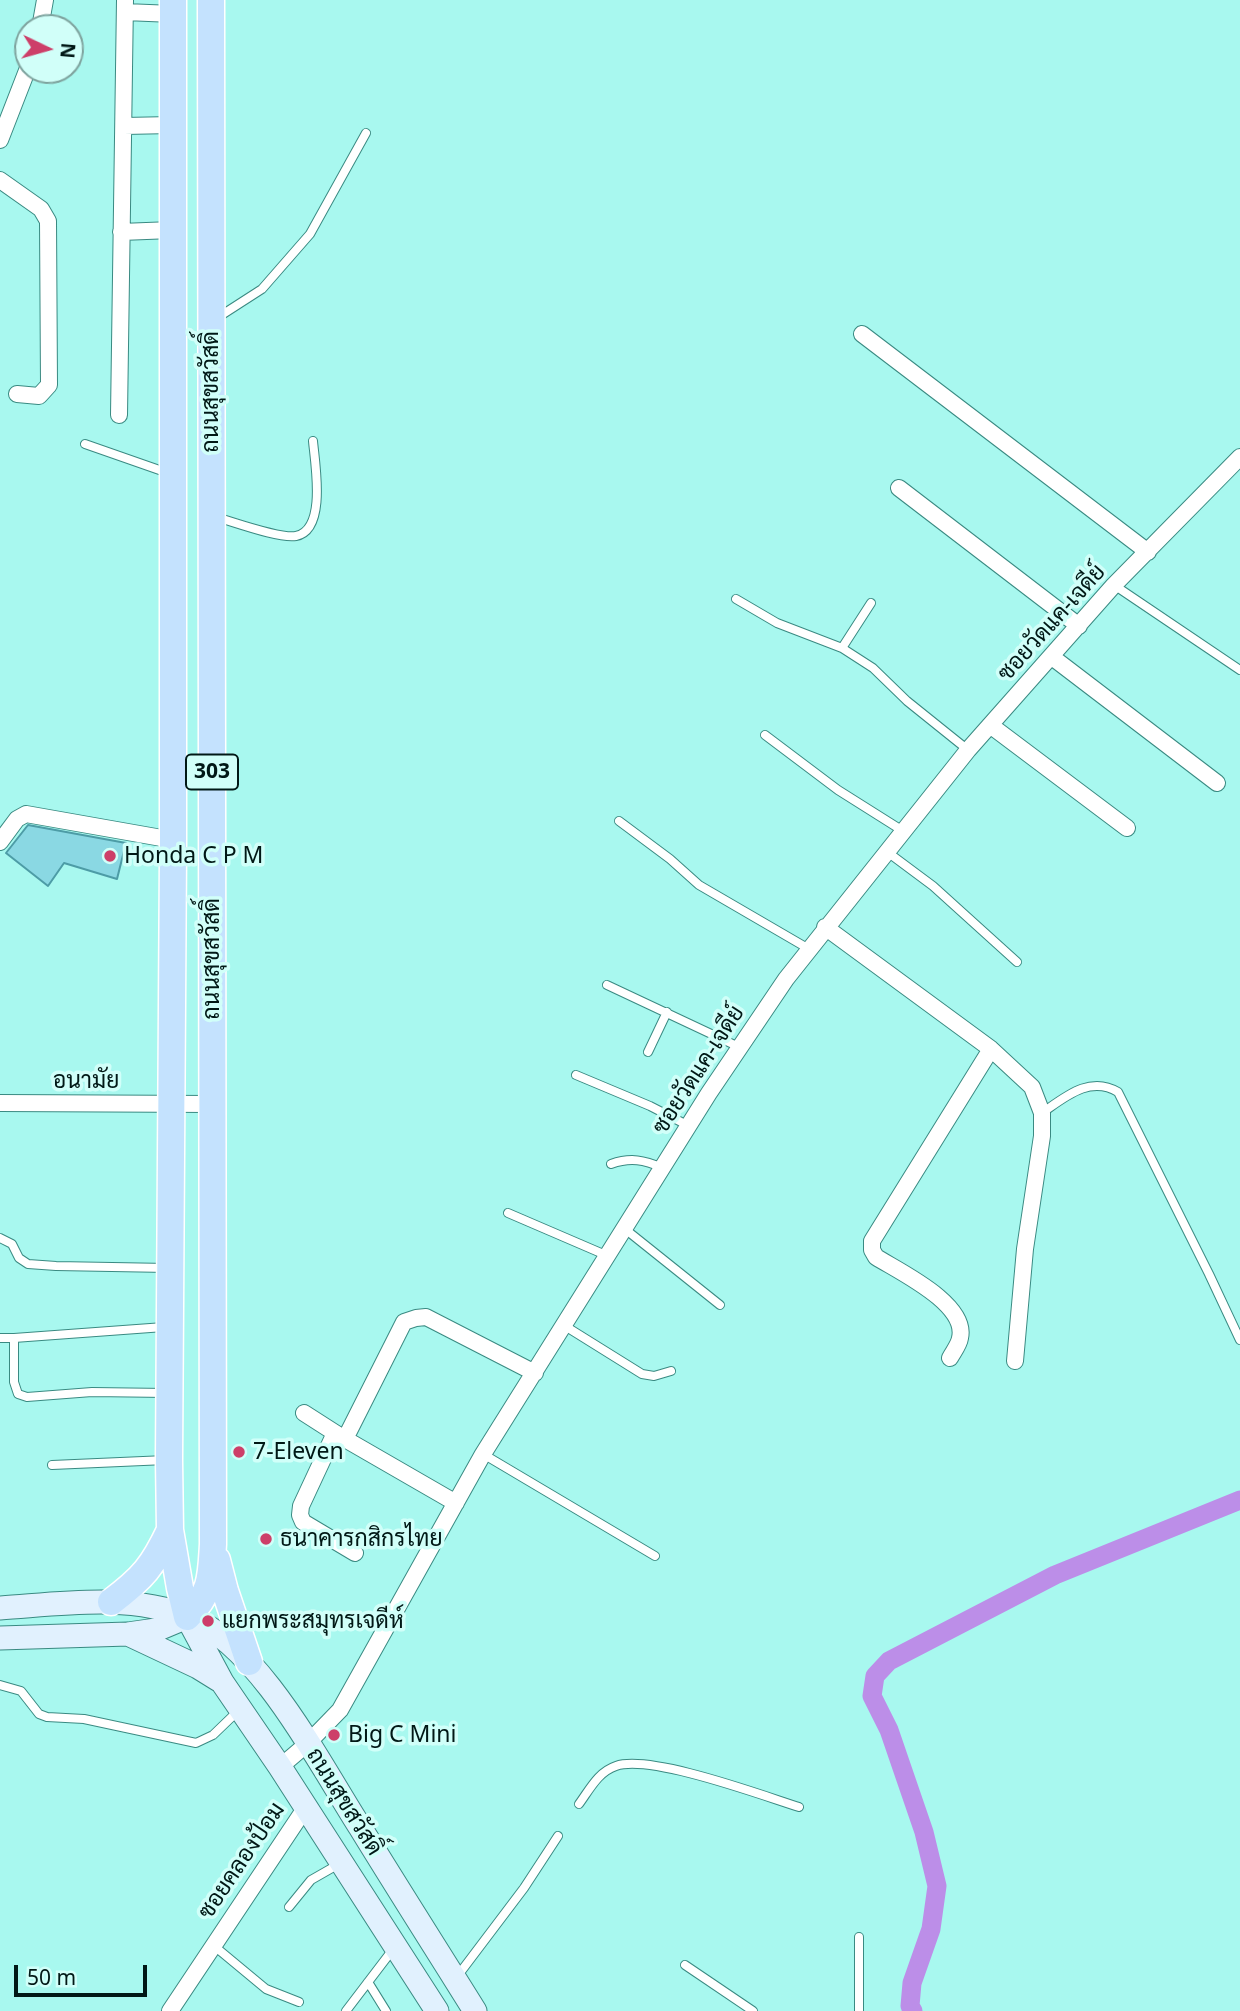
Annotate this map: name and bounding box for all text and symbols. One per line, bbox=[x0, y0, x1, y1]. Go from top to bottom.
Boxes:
north arrow bbox=[14, 14, 84, 84]
text: N bbox=[54, 42, 82, 59]
street label: ถนนสุขสวัสดิ์ bbox=[197, 331, 225, 453]
street label: ซอยวัดแค-เจดีย์ bbox=[992, 559, 1112, 687]
road number: 303 bbox=[186, 754, 238, 790]
place label: Honda C P M bbox=[124, 842, 263, 870]
marker: Honda C P M bbox=[102, 848, 118, 864]
street label: ถนนสุขสวัสดิ์ bbox=[198, 898, 226, 1020]
street label: ซอยวัดแค-เจดีย์ bbox=[647, 1001, 751, 1139]
street label: อนามัย bbox=[53, 1067, 119, 1095]
place label: 7-Eleven bbox=[253, 1438, 344, 1466]
marker: 7-Eleven bbox=[231, 1444, 247, 1460]
place label: ธนาคารกสิกรไทย bbox=[280, 1525, 443, 1553]
marker: ธนาคารกสิกรไทย bbox=[258, 1531, 274, 1547]
place label: แยกพระสมุทรเจดีห์ bbox=[222, 1607, 404, 1635]
marker: แยกพระสมุทรเจดีห์ bbox=[200, 1613, 216, 1629]
place label: Big C Mini bbox=[348, 1721, 456, 1749]
marker: Big C Mini bbox=[326, 1727, 342, 1743]
street label: ถนนสุขสวัสดิ์ bbox=[300, 1743, 388, 1861]
street label: ซอยคลองป้อม bbox=[193, 1797, 291, 1925]
scale bar bbox=[18, 1952, 150, 1996]
text: 50 m bbox=[27, 1963, 76, 1991]

